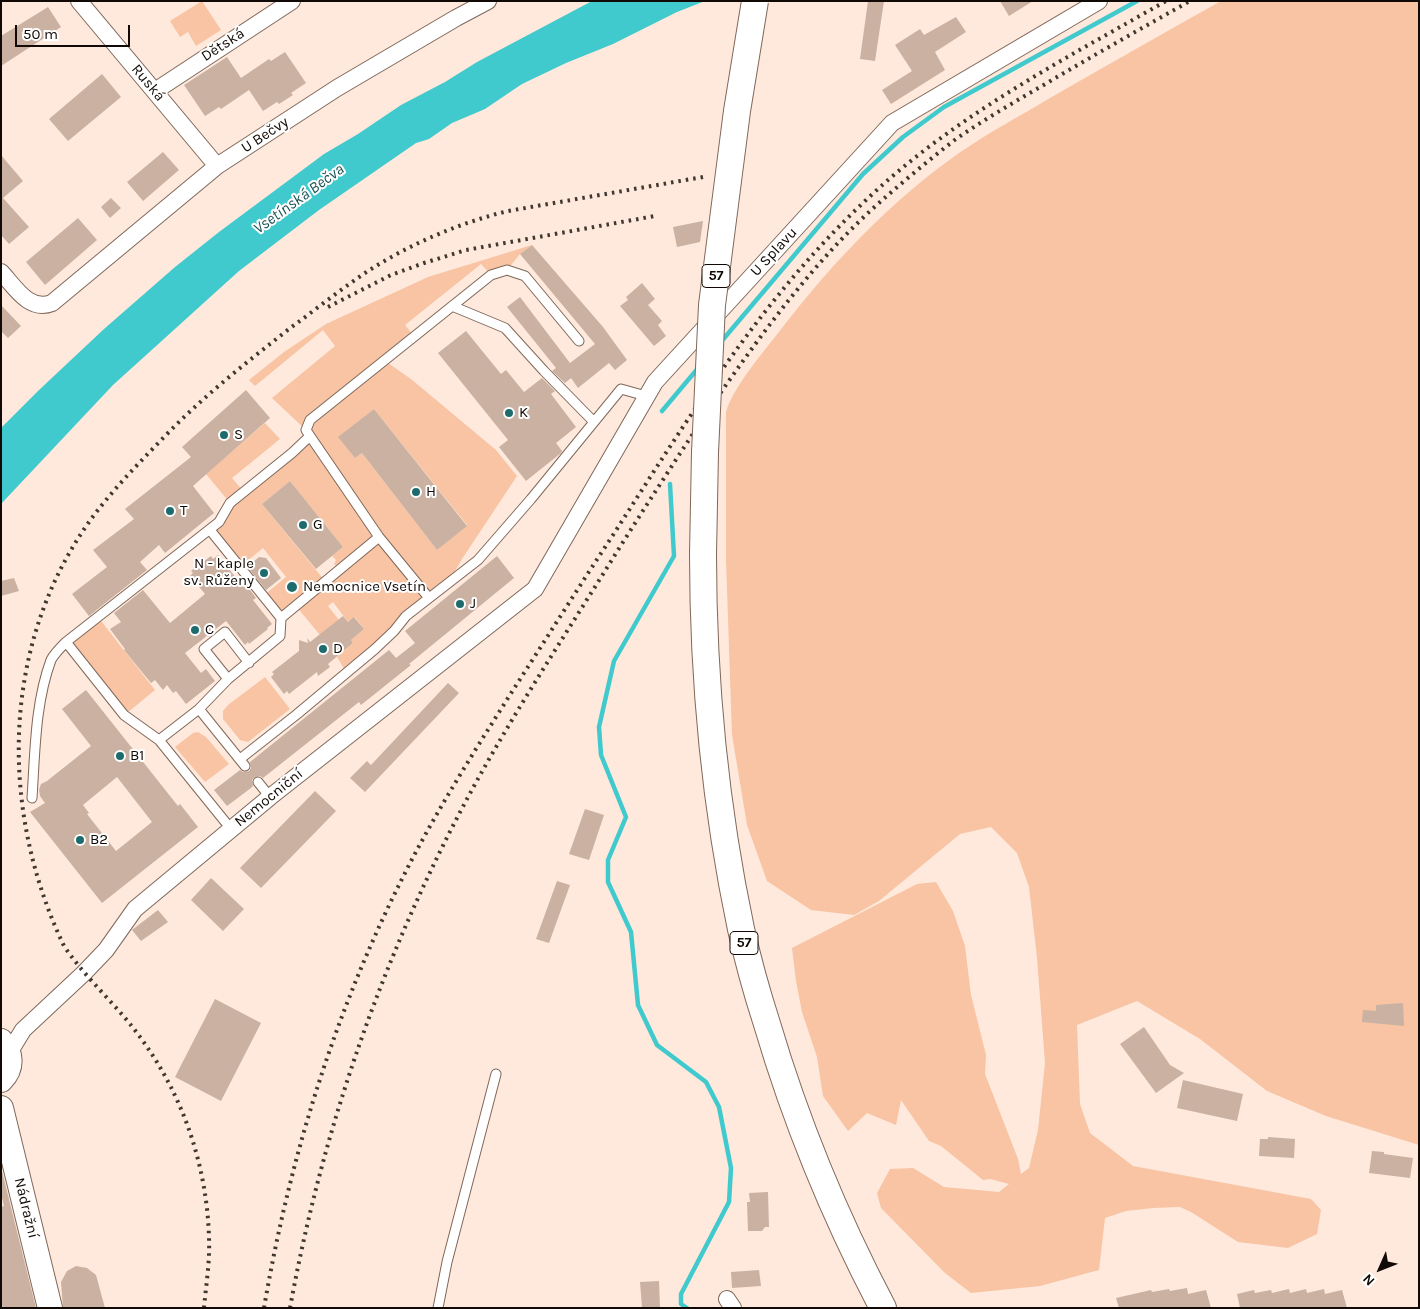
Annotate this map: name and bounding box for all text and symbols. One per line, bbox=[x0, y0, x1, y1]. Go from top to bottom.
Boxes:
scale bar bbox=[18, 15, 132, 47]
street label: Dětská bbox=[198, 24, 248, 66]
text: 50 m bbox=[23, 25, 58, 43]
street label: Ruská bbox=[127, 61, 169, 105]
street label: U Bečvy bbox=[238, 113, 292, 157]
water label: Vsetínská Bečva bbox=[250, 160, 348, 238]
street label: U Splavu bbox=[747, 224, 801, 280]
road number: 57 bbox=[702, 264, 730, 288]
place label: K bbox=[519, 404, 528, 422]
marker: K bbox=[503, 407, 515, 419]
place label: S bbox=[234, 426, 243, 444]
marker: S bbox=[218, 429, 230, 441]
place label: H bbox=[426, 483, 436, 501]
marker: H bbox=[410, 486, 422, 498]
place label: T bbox=[180, 502, 188, 520]
marker: T bbox=[164, 505, 176, 517]
place label: G bbox=[313, 516, 323, 534]
marker: G bbox=[297, 519, 309, 531]
place label: N - kaple sv. Růženy bbox=[183, 555, 254, 590]
marker: N - kaple sv. Růženy bbox=[258, 567, 270, 579]
place label: Nemocnice Vsetín bbox=[303, 578, 426, 596]
marker: Nemocnice Vsetín bbox=[285, 580, 299, 594]
place label: J bbox=[470, 595, 476, 613]
marker: J bbox=[454, 598, 466, 610]
place label: C bbox=[205, 621, 214, 639]
marker: C bbox=[189, 624, 201, 636]
place label: D bbox=[333, 640, 343, 658]
marker: D bbox=[317, 643, 329, 655]
place label: B1 bbox=[130, 747, 144, 765]
marker: B1 bbox=[114, 750, 126, 762]
street label: Nemocniční bbox=[231, 765, 307, 831]
place label: B2 bbox=[90, 831, 108, 849]
marker: B2 bbox=[74, 834, 86, 846]
road number: 57 bbox=[730, 931, 758, 954]
street label: Nádražní bbox=[10, 1176, 42, 1240]
north arrow bbox=[1355, 1244, 1405, 1294]
text: N bbox=[1359, 1270, 1378, 1289]

